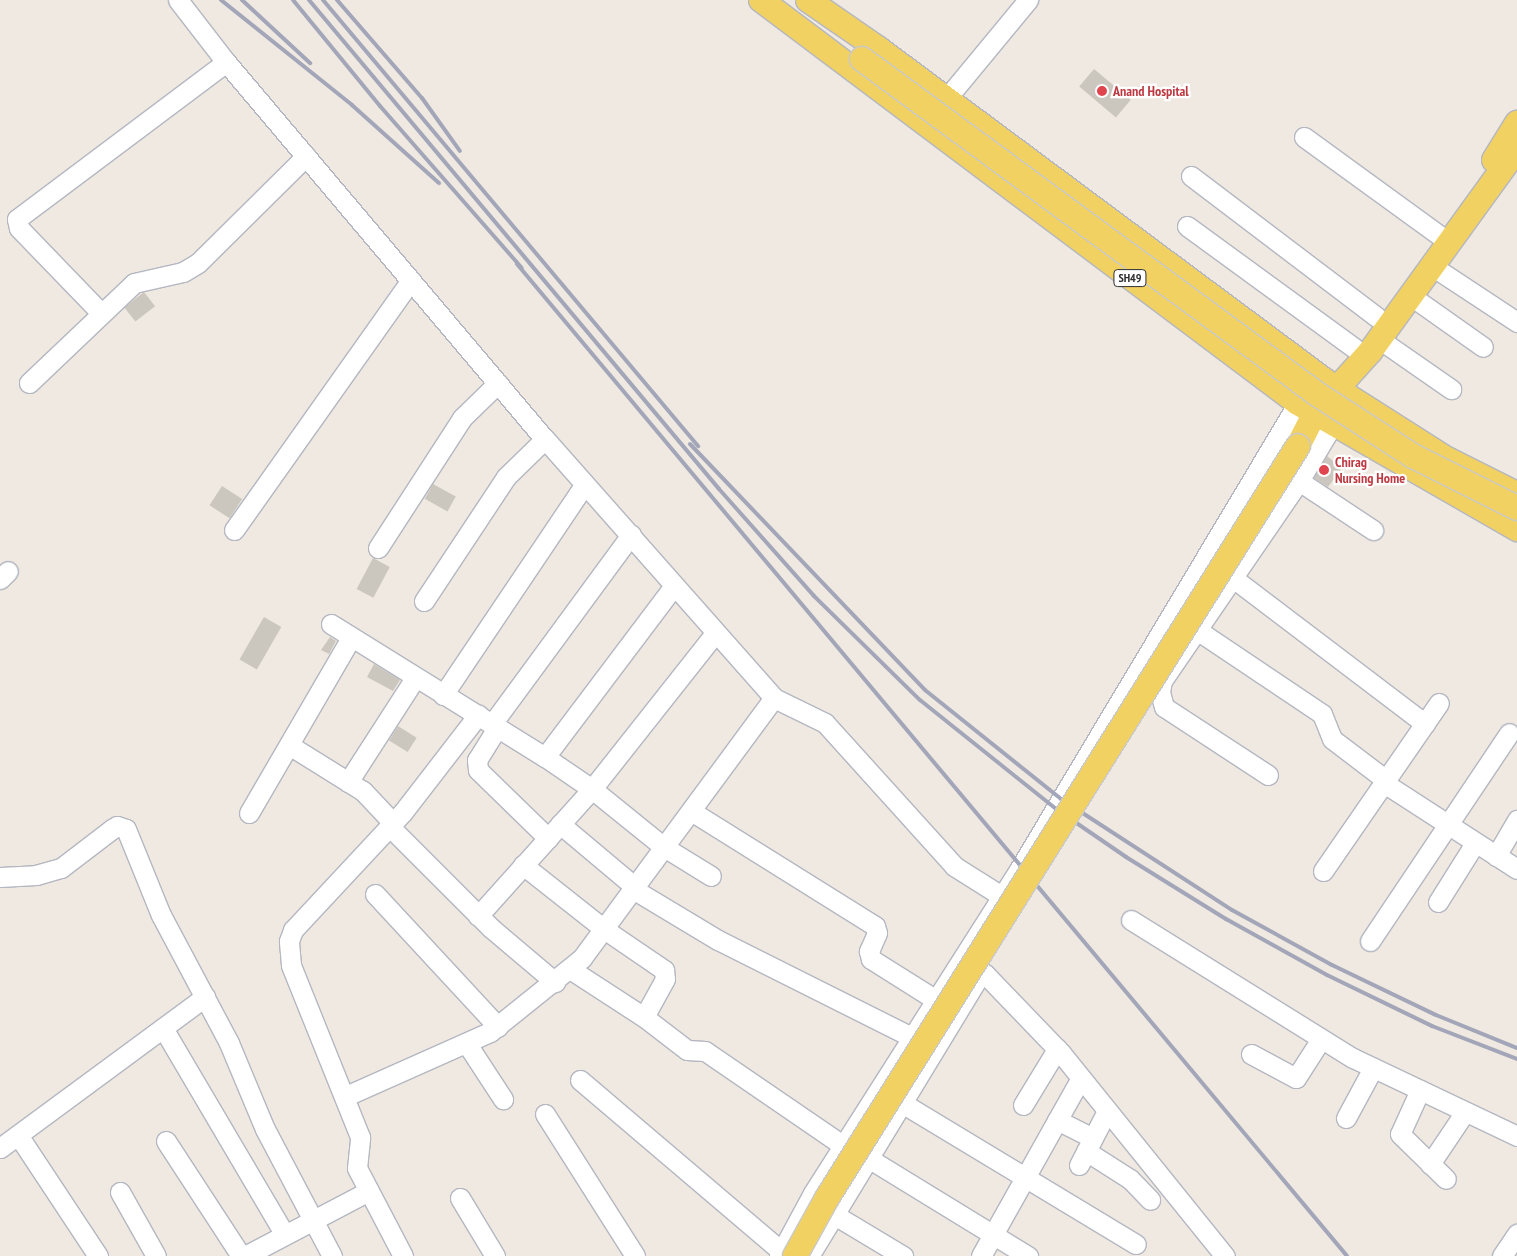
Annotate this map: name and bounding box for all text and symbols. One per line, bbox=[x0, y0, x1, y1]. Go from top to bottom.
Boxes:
place label: Anand Hospital bbox=[1113, 83, 1189, 99]
marker: Anand Hospital bbox=[1095, 84, 1109, 98]
road number: SH49 bbox=[1112, 268, 1148, 288]
place label: Chirag Nursing Home bbox=[1335, 454, 1405, 487]
marker: Chirag Nursing Home bbox=[1317, 463, 1331, 477]

